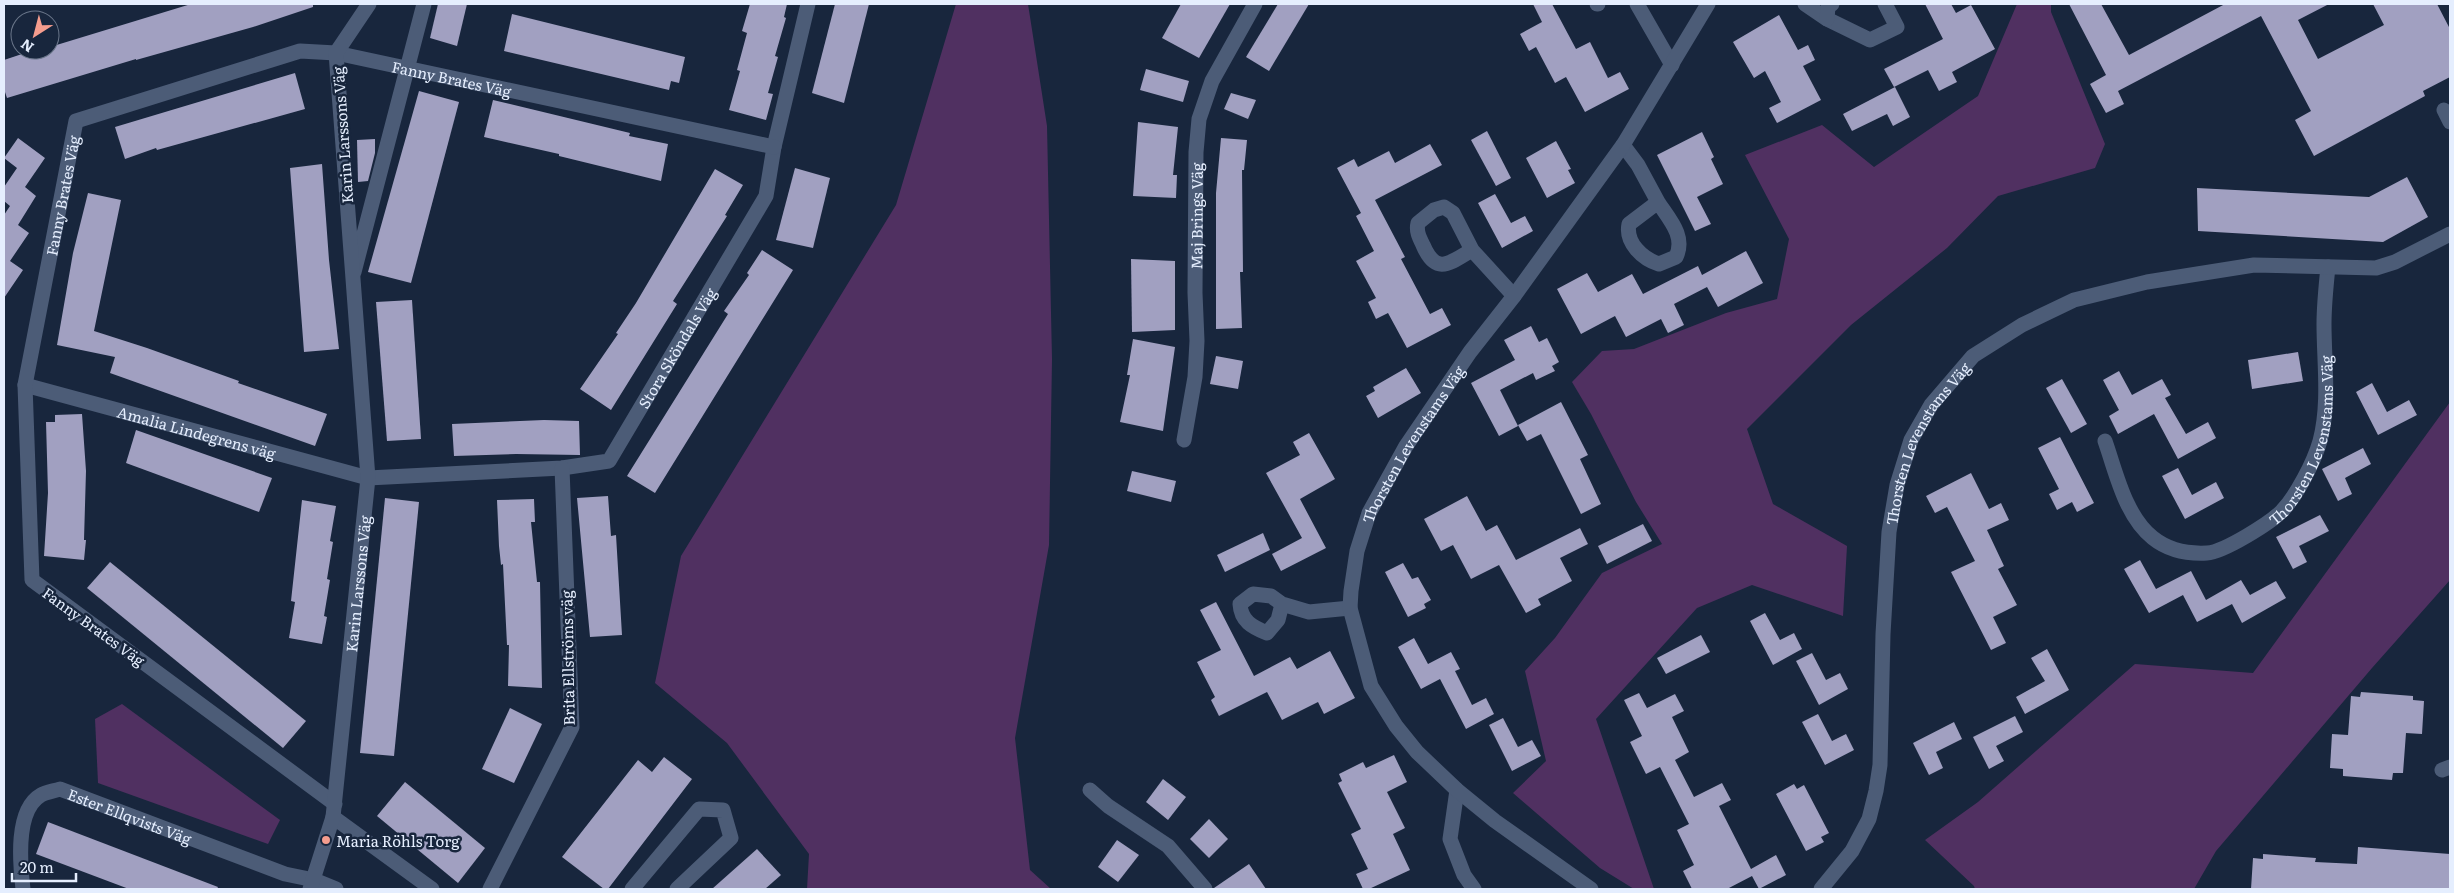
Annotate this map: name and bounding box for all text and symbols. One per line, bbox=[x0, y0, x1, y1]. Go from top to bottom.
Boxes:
north arrow bbox=[10, 10, 60, 60]
text: N bbox=[16, 35, 37, 58]
street label: Fanny Brates Väg bbox=[390, 54, 514, 102]
street label: Karin Larssons Väg bbox=[326, 65, 358, 204]
street label: Fanny Brates Väg bbox=[39, 133, 85, 257]
street label: Maj Brings Väg bbox=[1184, 162, 1207, 270]
street label: Stora Sköndals Väg bbox=[631, 282, 721, 412]
street label: Thorsten Levenstams Väg bbox=[2263, 354, 2337, 530]
street label: Thorsten Levenstams Väg bbox=[1879, 356, 1975, 527]
street label: Thorsten Levenstams Väg bbox=[1355, 360, 1470, 526]
street label: Amalia Lindegrens väg bbox=[115, 399, 279, 464]
street label: Karin Larssons Väg bbox=[339, 514, 376, 653]
street label: Fanny Brates Väg bbox=[38, 581, 151, 671]
street label: Brita Ellströms väg bbox=[554, 590, 580, 726]
street label: Ester Ellqvists Väg bbox=[65, 782, 196, 850]
place label: Maria Röhls Torg bbox=[336, 829, 460, 852]
marker: Maria Röhls Torg bbox=[320, 834, 332, 846]
scale bar bbox=[12, 850, 76, 882]
text: 20 m bbox=[20, 855, 54, 878]

